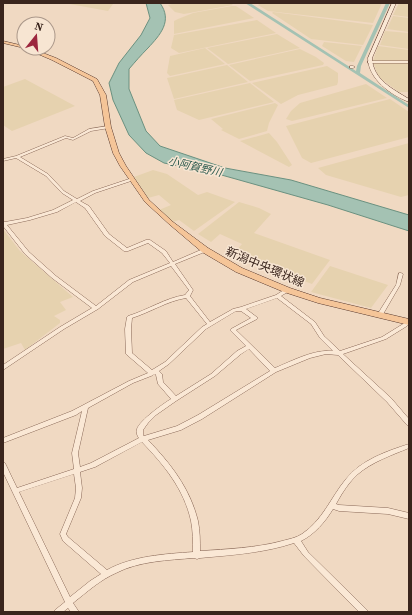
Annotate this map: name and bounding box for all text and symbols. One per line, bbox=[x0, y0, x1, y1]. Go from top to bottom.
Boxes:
north arrow bbox=[16, 16, 56, 56]
text: N bbox=[33, 19, 45, 35]
water label: 小阿賀野川 bbox=[167, 154, 224, 181]
street label: 新潟中央環状線 bbox=[223, 243, 307, 291]

